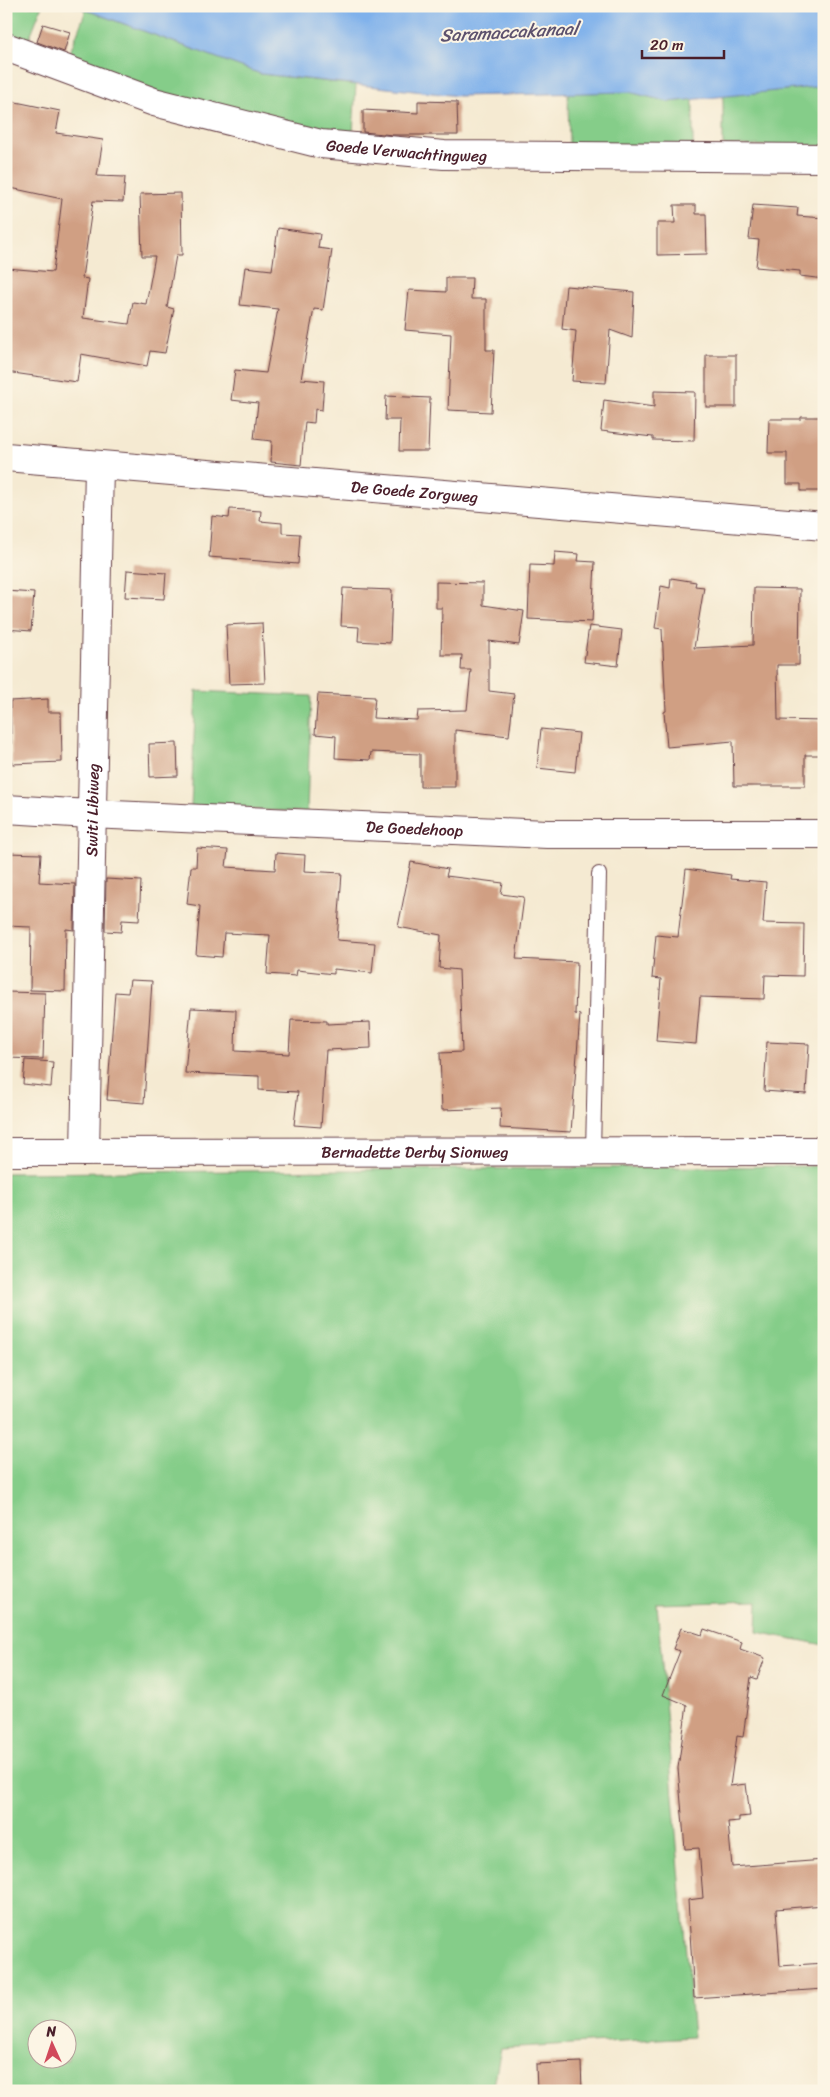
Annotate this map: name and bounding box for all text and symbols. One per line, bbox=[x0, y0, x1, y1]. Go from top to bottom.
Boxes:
water label: Saramaccakanaal bbox=[439, 12, 583, 52]
scale bar bbox=[642, 28, 725, 60]
text: 20 m bbox=[650, 32, 684, 58]
street label: Goede Verwachtingweg bbox=[325, 131, 487, 170]
street label: De Goede Zorgweg bbox=[350, 472, 479, 512]
street label: Switi Libiweg bbox=[77, 763, 108, 857]
street label: De Goedehoop bbox=[365, 812, 464, 845]
street label: Bernadette Derby Sionweg bbox=[321, 1137, 509, 1167]
text: N bbox=[45, 2019, 57, 2044]
north arrow bbox=[28, 2020, 78, 2070]

